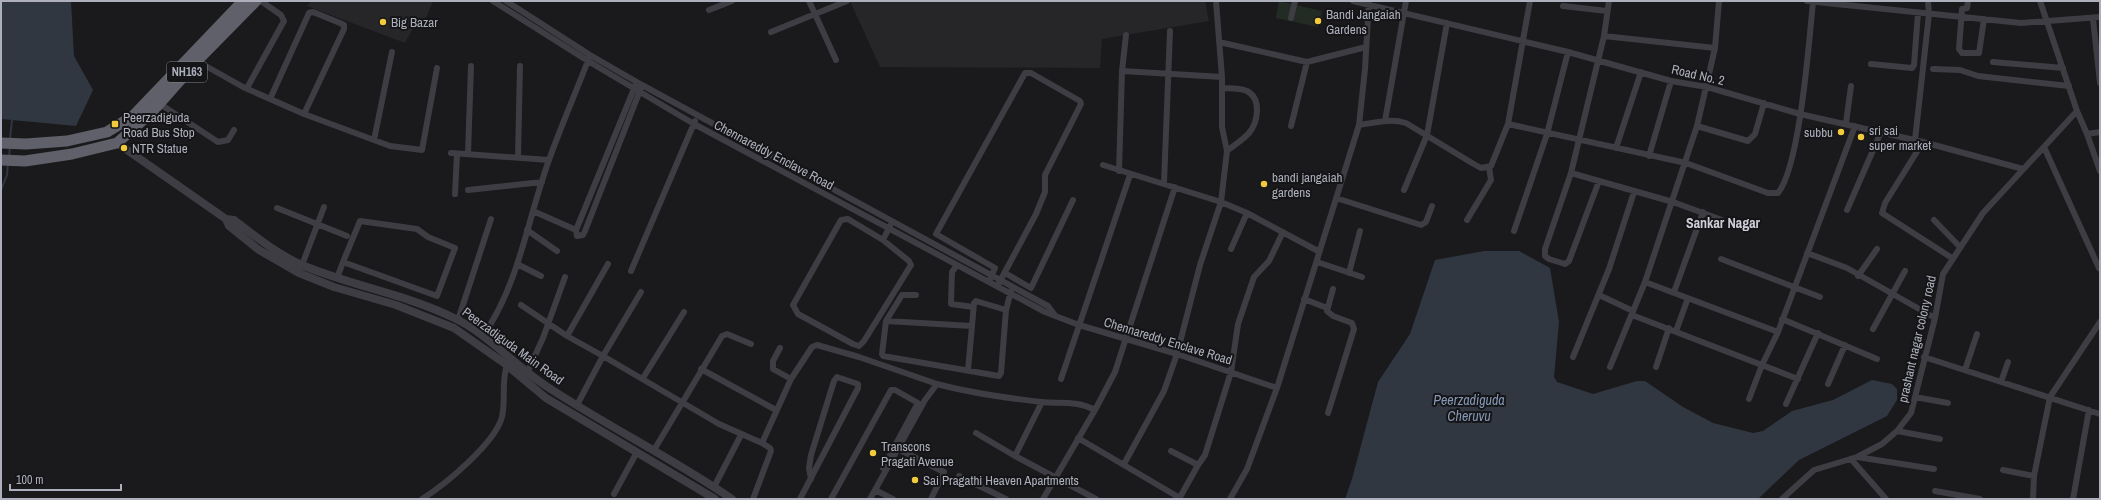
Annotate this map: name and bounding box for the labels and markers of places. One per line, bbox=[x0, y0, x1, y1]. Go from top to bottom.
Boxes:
place label: Bandi Jangaiah Gardens bbox=[1326, 6, 1401, 38]
place label: Big Bazar bbox=[391, 14, 438, 31]
marker: Bandi Jangaiah Gardens bbox=[1313, 16, 1323, 26]
marker: Big Bazar bbox=[378, 17, 388, 27]
place label: Peerzadiguda Road Bus Stop bbox=[123, 109, 195, 141]
marker: Peerzadiguda Road Bus Stop bbox=[110, 119, 120, 129]
place label: sri sai super market bbox=[1869, 122, 1931, 154]
place label: subbu bbox=[1804, 124, 1833, 141]
marker: subbu bbox=[1836, 127, 1846, 137]
marker: sri sai super market bbox=[1856, 132, 1866, 142]
place label: NTR Statue bbox=[132, 140, 188, 157]
marker: NTR Statue bbox=[119, 143, 129, 153]
place label: bandi jangaiah gardens bbox=[1272, 169, 1343, 201]
marker: bandi jangaiah gardens bbox=[1259, 179, 1269, 189]
place label: Transcons Pragati Avenue bbox=[881, 438, 954, 470]
marker: Transcons Pragati Avenue bbox=[868, 448, 878, 458]
place label: Sai Pragathi Heaven Apartments bbox=[923, 472, 1079, 489]
marker: Sai Pragathi Heaven Apartments bbox=[910, 475, 920, 485]

